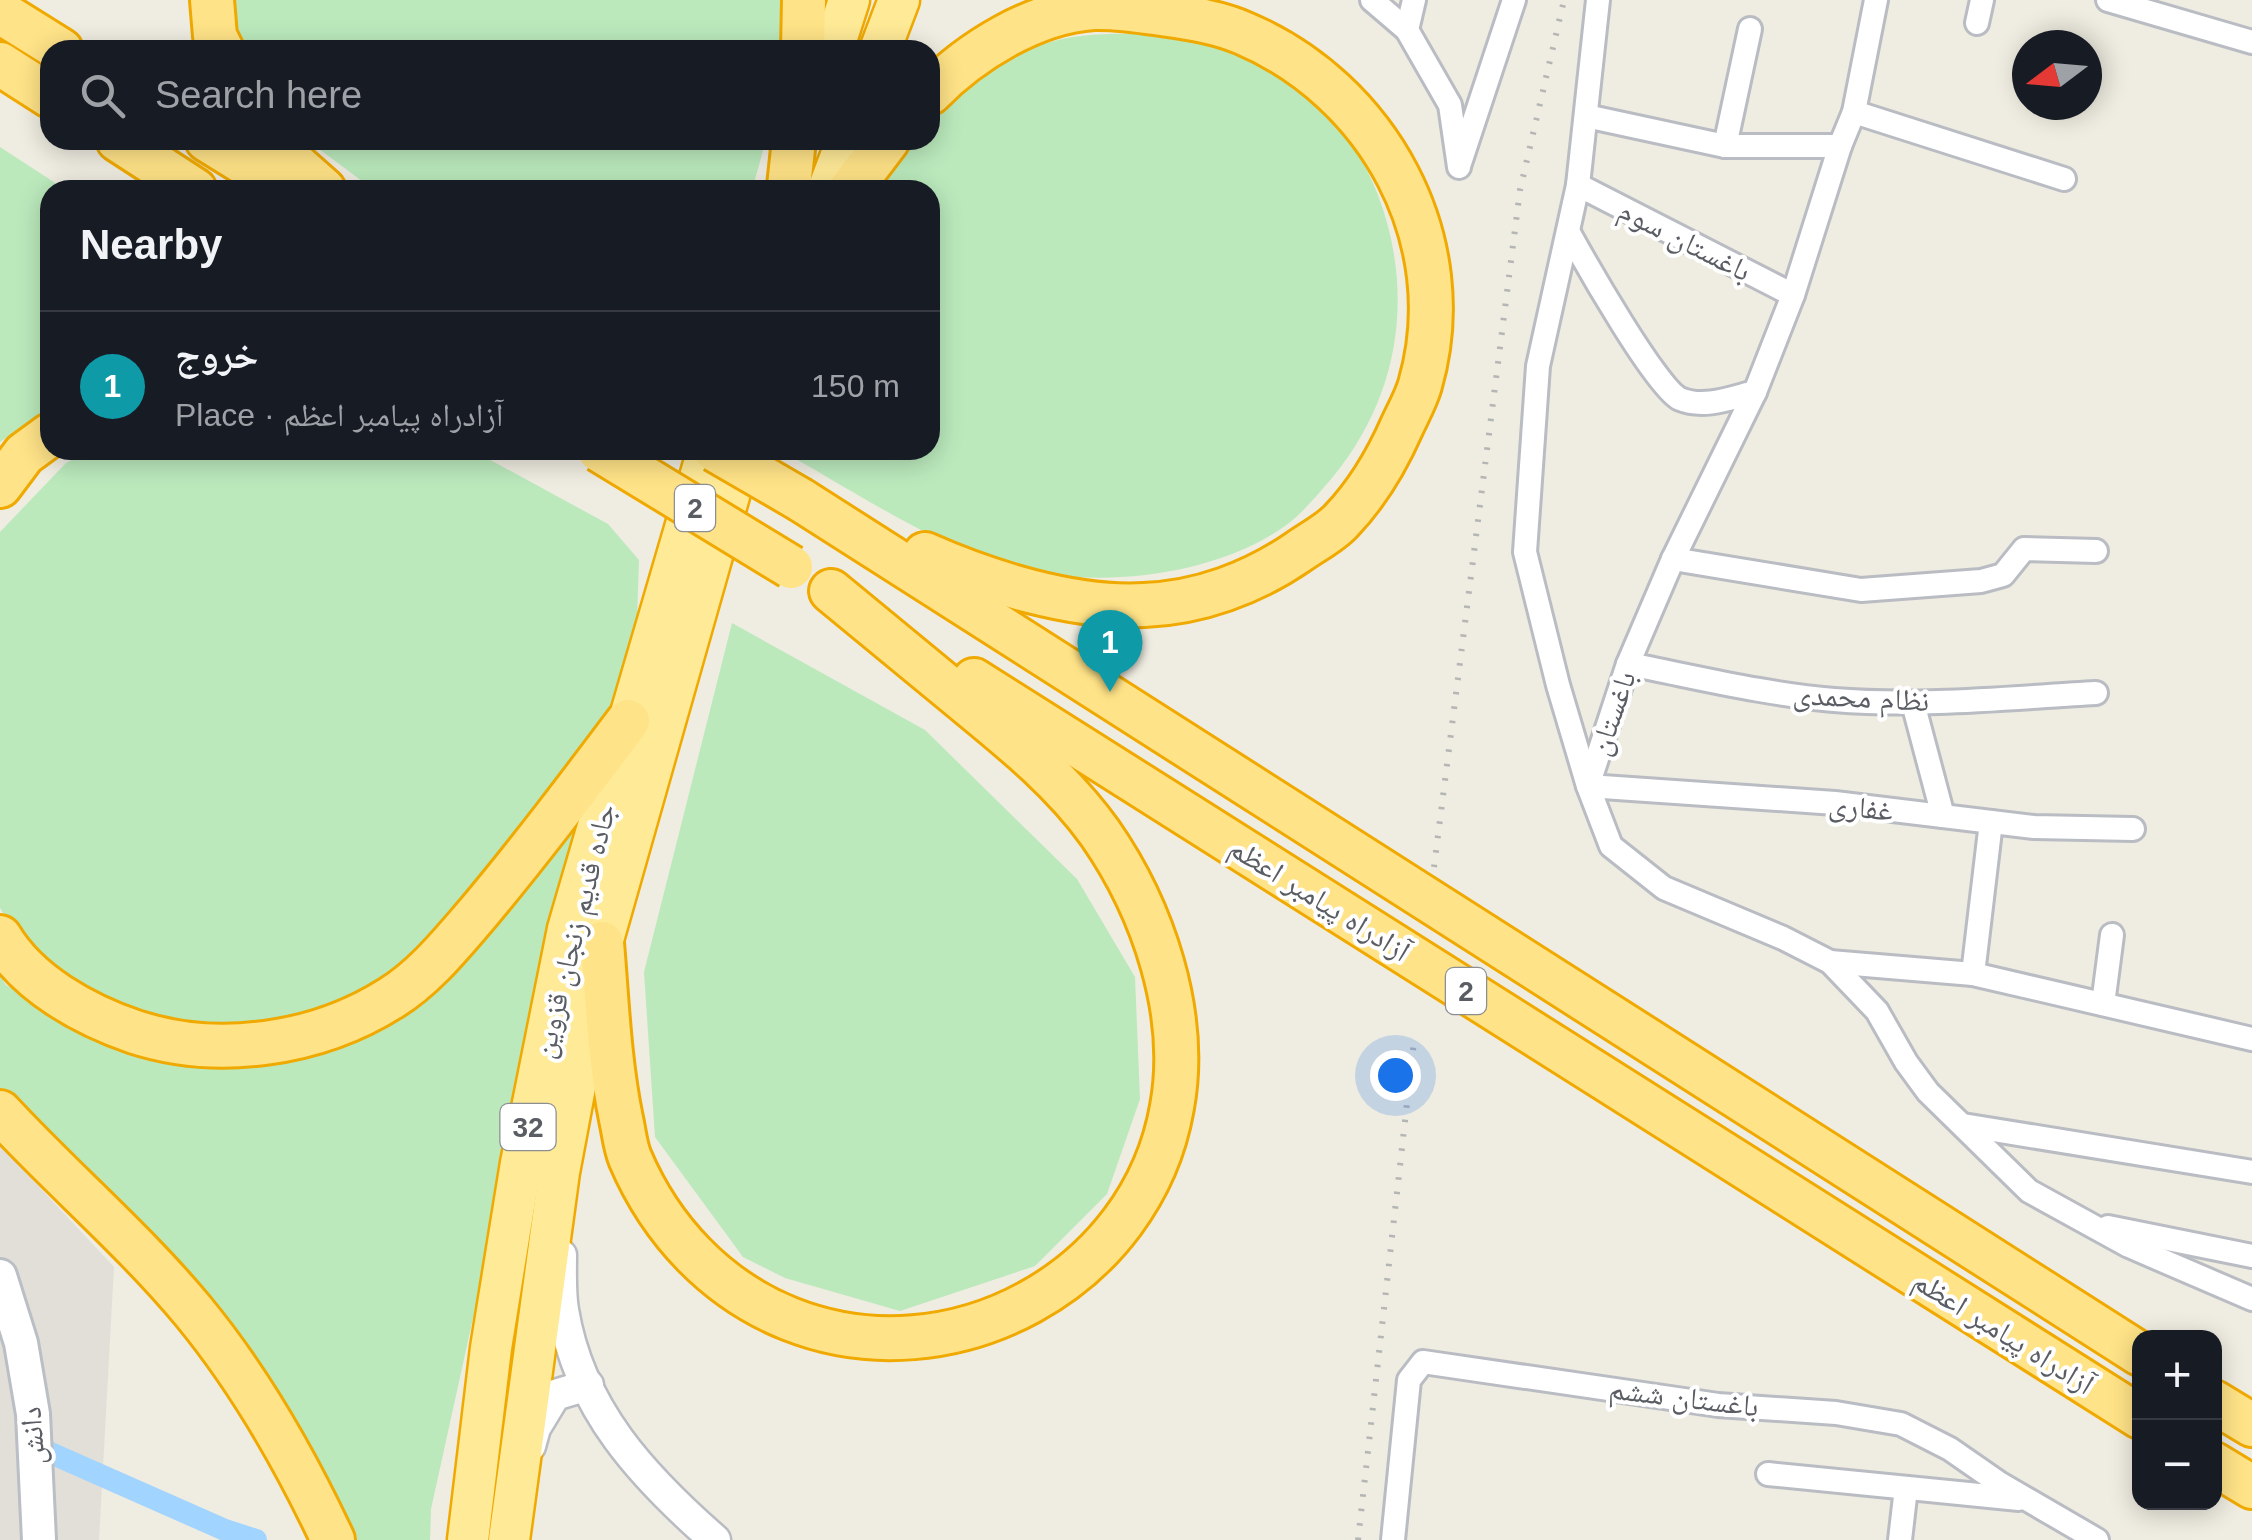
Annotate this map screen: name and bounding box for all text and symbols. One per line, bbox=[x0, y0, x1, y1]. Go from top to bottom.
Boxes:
north arrow bbox=[2012, 30, 2102, 120]
search box bbox=[40, 40, 940, 150]
icon: search bbox=[75, 68, 130, 123]
text: Search here bbox=[155, 74, 362, 116]
street label: باغستان سوم bbox=[1612, 193, 1756, 290]
text: Nearby bbox=[80, 221, 222, 268]
text: خروج bbox=[175, 334, 258, 376]
text: 1 bbox=[104, 368, 121, 404]
text: 150 m bbox=[811, 368, 900, 404]
text: Place · آزادراه پیامبر اعظم bbox=[175, 397, 503, 433]
road number: 2 bbox=[675, 485, 715, 531]
pin: 1 bbox=[1078, 610, 1142, 692]
street label: باغستان bbox=[1582, 667, 1644, 760]
street label: نظام محمدی bbox=[1792, 677, 1930, 720]
street label: غفاری bbox=[1827, 787, 1895, 829]
street label: جاده قدیم زنجان قزوین bbox=[526, 800, 625, 1063]
street label: آزادراه پیامبر اعظم bbox=[1222, 830, 1417, 972]
road number: 2 bbox=[1446, 968, 1486, 1014]
your location bbox=[1370, 1050, 1421, 1101]
road number: 32 bbox=[500, 1104, 556, 1150]
street label: آزادراه پیامبر اعظم bbox=[1906, 1263, 2101, 1405]
map controls bbox=[2132, 1330, 2222, 1510]
button: + bbox=[2132, 1330, 2222, 1420]
street label: باغستان ششم bbox=[1607, 1371, 1761, 1427]
street label: دانش bbox=[14, 1406, 52, 1466]
button: − bbox=[2132, 1420, 2222, 1510]

